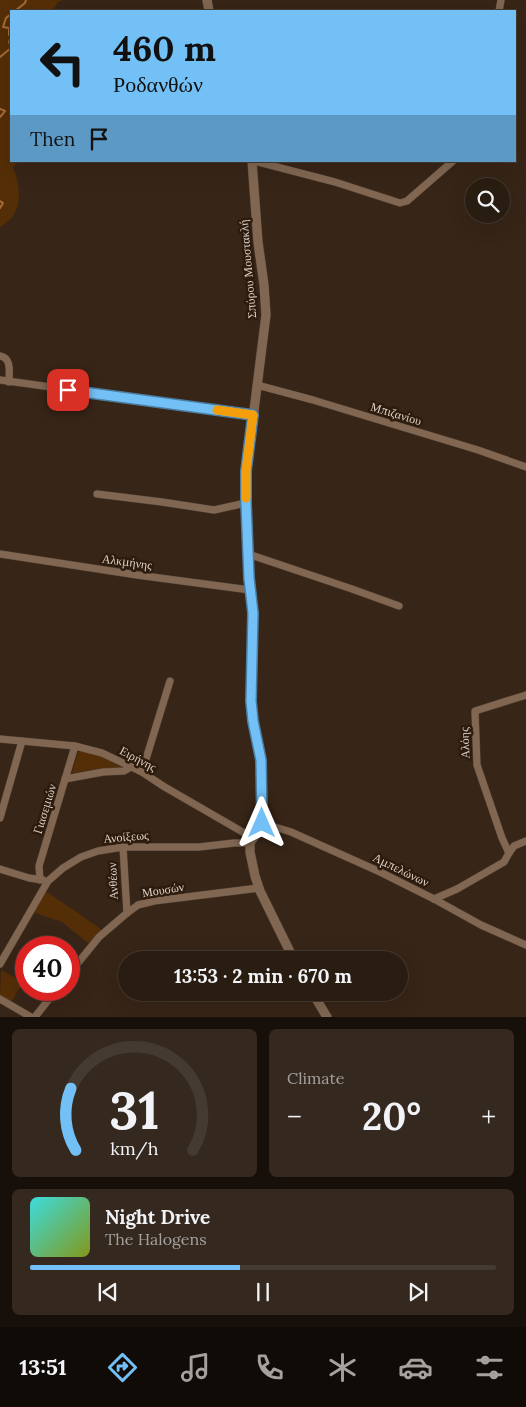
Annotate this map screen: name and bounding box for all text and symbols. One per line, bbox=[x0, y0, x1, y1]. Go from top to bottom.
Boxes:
text: 460 m bbox=[113, 26, 216, 71]
icon: left bbox=[30, 30, 95, 95]
text: Ροδανθών bbox=[113, 70, 203, 98]
icon: arrive bbox=[85, 125, 113, 153]
text: Then bbox=[30, 127, 75, 151]
map controls bbox=[465, 178, 510, 223]
button: search bbox=[465, 178, 510, 223]
street label: Σπύρου Μουστακλή bbox=[236, 219, 259, 319]
pin bbox=[47, 369, 89, 411]
icon: arrive bbox=[54, 376, 82, 404]
street label: Μπιζανίου bbox=[369, 399, 423, 428]
street label: Αλκμήνης bbox=[101, 551, 153, 572]
street label: Αλόης bbox=[456, 727, 473, 759]
street label: Ειρήνης bbox=[117, 743, 159, 775]
street label: Γιασεμιών bbox=[30, 781, 59, 836]
position arrow bbox=[235, 796, 287, 848]
street label: Ανοίξεως bbox=[103, 827, 150, 846]
street label: Αμπελώνων bbox=[371, 850, 432, 890]
street label: Ανθέων bbox=[104, 861, 121, 900]
street label: Μουσών bbox=[141, 879, 186, 900]
speed limit sign: 40 bbox=[15, 936, 80, 1001]
text: 13:53 · 2 min · 670 m bbox=[174, 964, 352, 988]
text: Climate bbox=[287, 1068, 344, 1088]
text: 31 bbox=[109, 1077, 160, 1143]
text: 20° bbox=[362, 1092, 421, 1140]
text: − bbox=[287, 1099, 302, 1135]
text: + bbox=[481, 1099, 496, 1135]
text: km/h bbox=[110, 1137, 159, 1160]
text: Night Drive bbox=[105, 1205, 210, 1229]
text: The Halogens bbox=[105, 1229, 207, 1249]
icon: previous bbox=[94, 1278, 122, 1306]
icon: pause bbox=[249, 1278, 277, 1306]
icon: next bbox=[404, 1278, 432, 1306]
icon: directions bbox=[105, 1350, 140, 1385]
icon: music bbox=[178, 1350, 213, 1385]
icon: phone bbox=[252, 1350, 287, 1385]
icon: climate bbox=[325, 1350, 360, 1385]
icon: car bbox=[398, 1350, 433, 1385]
icon: filters bbox=[472, 1350, 507, 1385]
text: 13:51 bbox=[19, 1353, 67, 1381]

